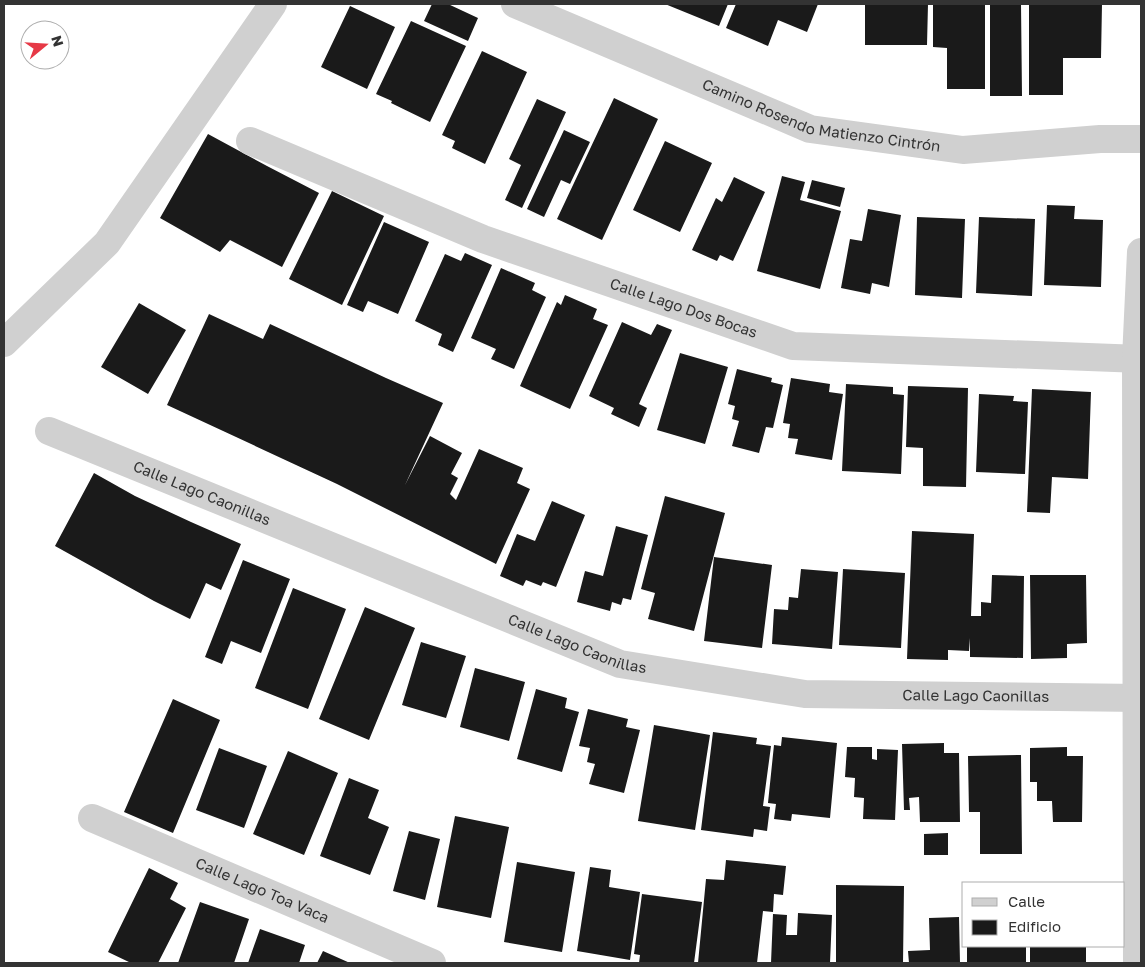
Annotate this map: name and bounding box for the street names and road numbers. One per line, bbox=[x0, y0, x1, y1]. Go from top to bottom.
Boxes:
street label: Camino Rosendo Matienzo Cintrón bbox=[700, 74, 942, 155]
street label: Calle Lago Dos Bocas bbox=[608, 274, 760, 341]
street label: Calle Lago Caonillas bbox=[131, 456, 274, 529]
street label: Calle Lago Caonillas bbox=[506, 609, 648, 676]
street label: Calle Lago Caonillas bbox=[902, 685, 1049, 705]
street label: Calle Lago Toa Vaca bbox=[193, 853, 332, 926]

